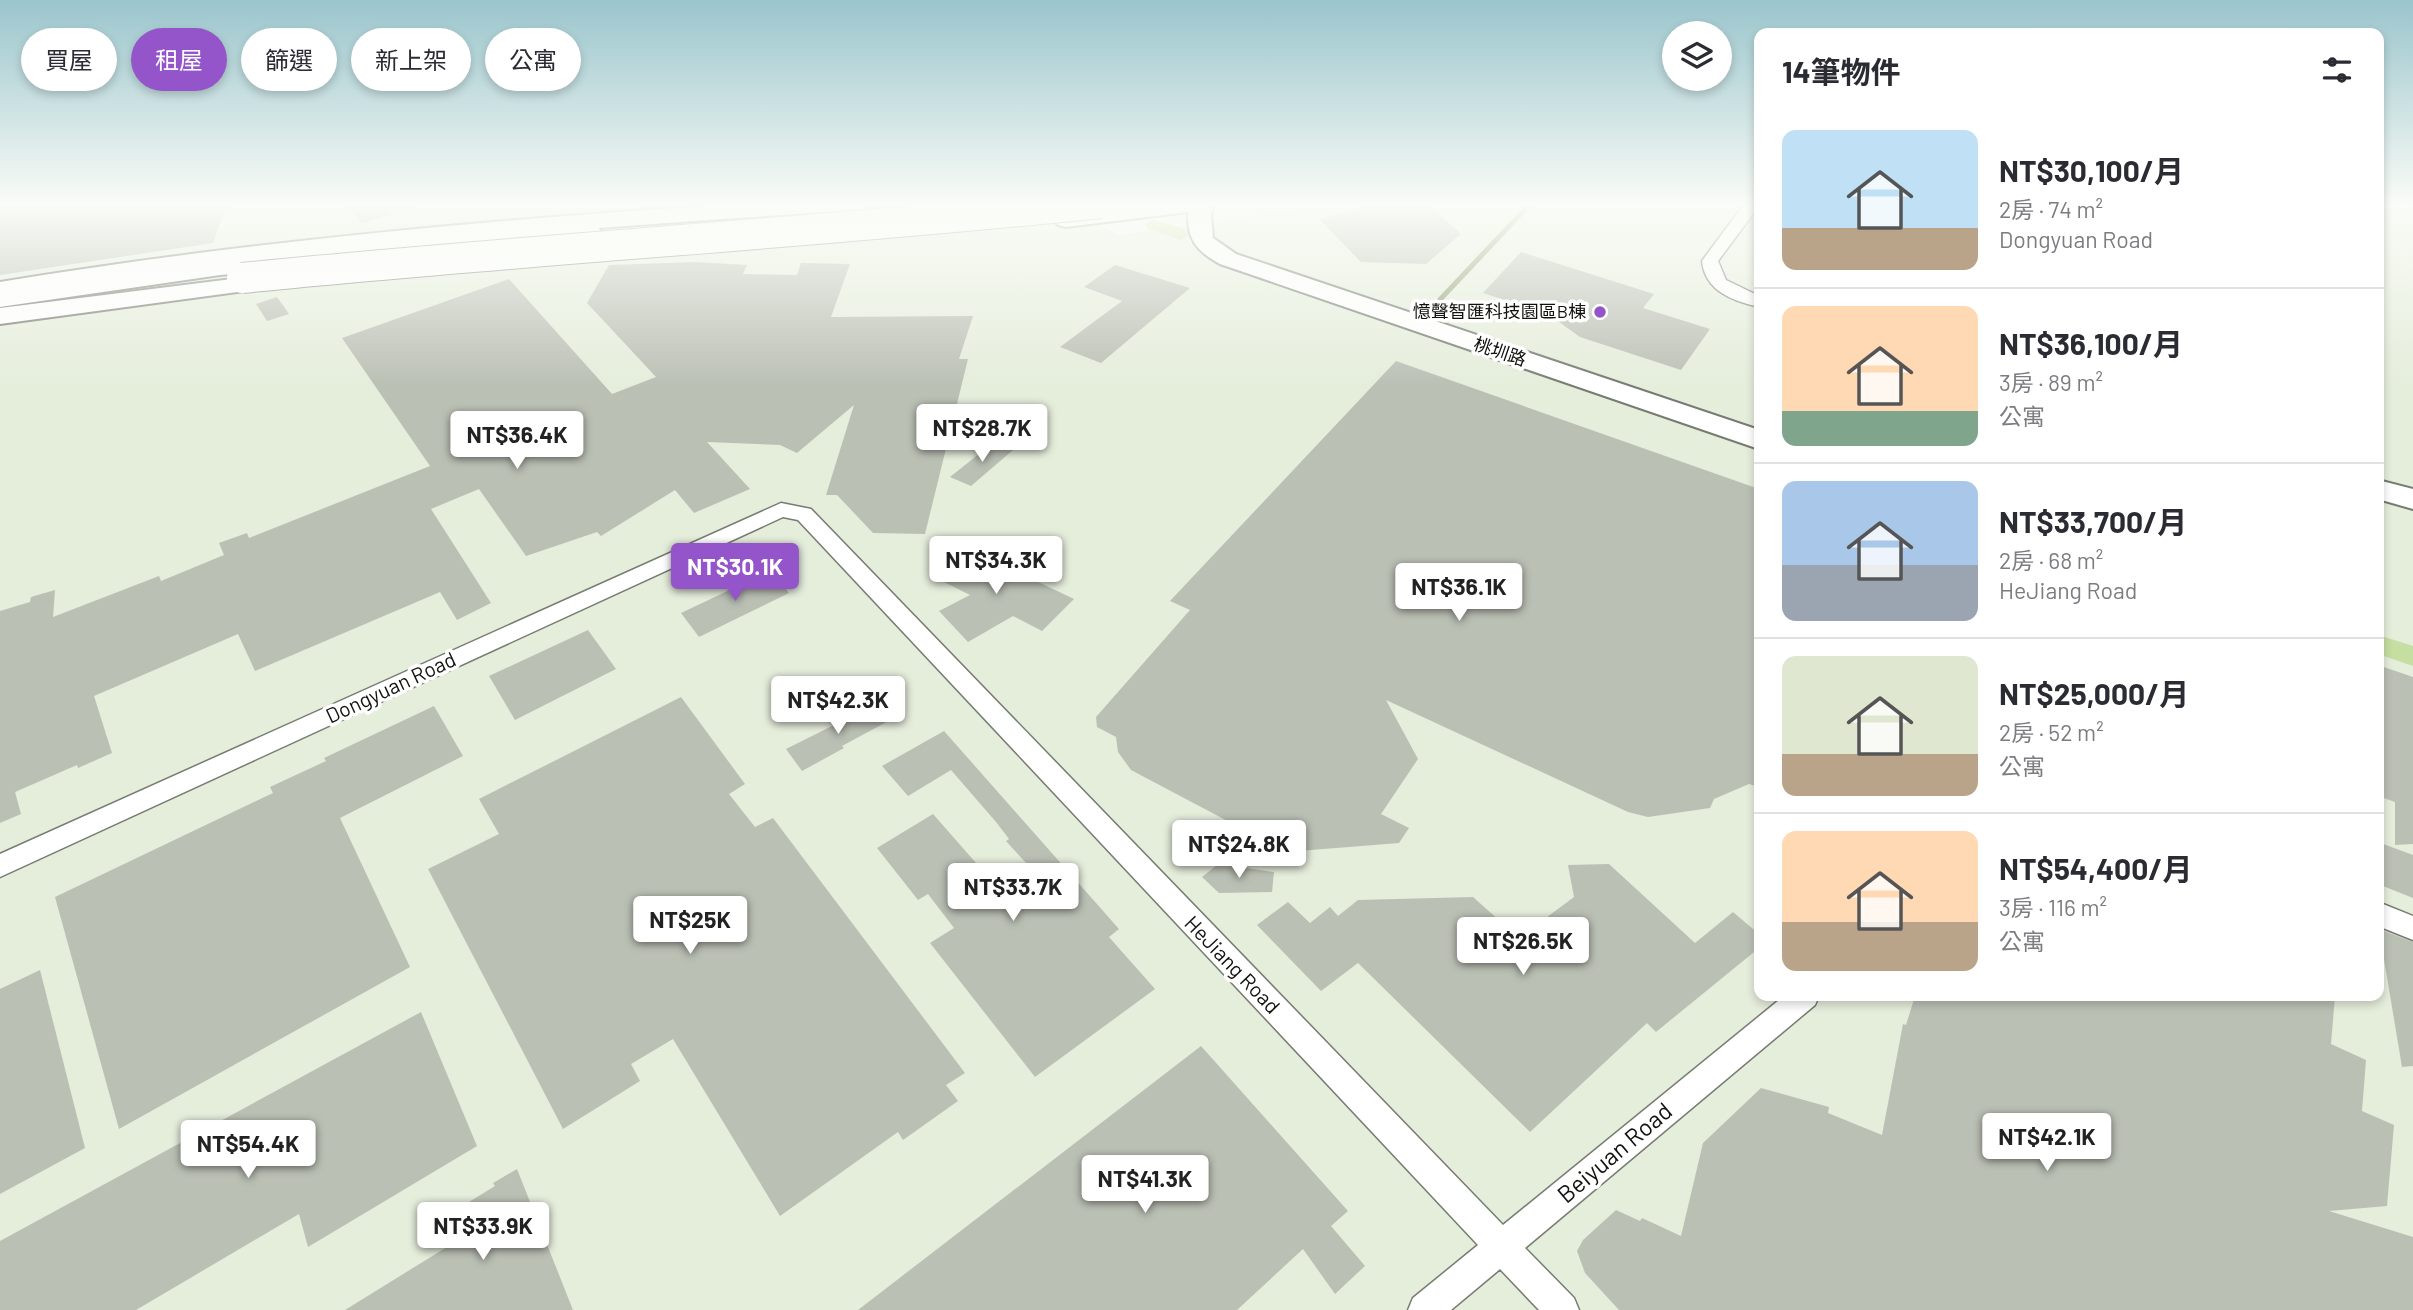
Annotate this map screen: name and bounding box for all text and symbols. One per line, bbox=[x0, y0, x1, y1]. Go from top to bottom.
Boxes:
map controls bbox=[1662, 21, 1732, 91]
button: layers bbox=[1662, 21, 1732, 91]
chip: 買屋 bbox=[21, 28, 117, 91]
chip: 租屋 bbox=[131, 28, 227, 91]
chip: 篩選 bbox=[241, 28, 337, 91]
chip: 新上架 bbox=[351, 28, 471, 91]
chip: 公寓 bbox=[485, 28, 581, 91]
icon: filters bbox=[2318, 51, 2356, 89]
text: 14筆物件 bbox=[1782, 53, 1901, 89]
text: NT$30,100/月 bbox=[1999, 152, 2184, 188]
icon: home bbox=[1838, 158, 1922, 242]
text: 2房 · 74 m² bbox=[1999, 195, 2103, 223]
text: Dongyuan Road bbox=[1999, 225, 2153, 253]
place label: 憶聲智匯科技園區B棟 bbox=[1413, 300, 1586, 322]
marker: 憶聲智匯科技園區B棟 bbox=[1592, 304, 1608, 320]
text: NT$36,100/月 bbox=[1999, 325, 2183, 361]
street label: 桃圳路 bbox=[1471, 332, 1529, 370]
icon: home bbox=[1838, 334, 1922, 418]
text: 3房 · 89 m² bbox=[1999, 368, 2103, 396]
text: 公寓 bbox=[1999, 402, 2045, 430]
pin: NT$28.7K bbox=[910, 405, 1054, 464]
pin: NT$36.4K bbox=[445, 412, 589, 471]
text: NT$28.7K bbox=[932, 413, 1032, 441]
text: NT$36.4K bbox=[466, 420, 568, 448]
text: NT$33,700/月 bbox=[1999, 503, 2187, 539]
icon: home bbox=[1838, 509, 1922, 593]
pin: NT$34.3K bbox=[924, 536, 1068, 596]
pin: NT$30.1K bbox=[663, 544, 807, 603]
text: NT$34.3K bbox=[945, 545, 1047, 573]
text: 2房 · 68 m² bbox=[1999, 546, 2103, 574]
text: NT$30.1K bbox=[687, 552, 783, 580]
pin: NT$36.1K bbox=[1387, 564, 1531, 623]
text: NT$36.1K bbox=[1411, 572, 1507, 600]
text: HeJiang Road bbox=[1999, 576, 2137, 604]
street label: Dongyuan Road bbox=[321, 646, 459, 728]
text: NT$25,000/月 bbox=[1999, 675, 2189, 711]
pin: NT$42.3K bbox=[766, 676, 910, 736]
icon: home bbox=[1838, 684, 1922, 768]
text: NT$42.3K bbox=[787, 685, 889, 713]
text: 2房 · 52 m² bbox=[1999, 718, 2104, 746]
text: 公寓 bbox=[1999, 752, 2045, 780]
pin: NT$24.8K bbox=[1167, 820, 1311, 880]
text: NT$24.8K bbox=[1188, 829, 1290, 857]
text: NT$54,400/月 bbox=[1999, 850, 2192, 886]
icon: home bbox=[1838, 859, 1922, 943]
pin: NT$33.7K bbox=[941, 864, 1085, 923]
text: NT$33.7K bbox=[964, 872, 1062, 900]
text: 3房 · 116 m² bbox=[1999, 893, 2107, 921]
pin: NT$25K bbox=[633, 897, 747, 956]
text: NT$25K bbox=[649, 905, 731, 933]
street label: HeJiang Road bbox=[1180, 910, 1286, 1018]
pin: NT$26.5K bbox=[1451, 918, 1595, 977]
text: NT$26.5K bbox=[1473, 926, 1573, 954]
text: 公寓 bbox=[1999, 927, 2045, 955]
street label: Beiyuan Road bbox=[1551, 1095, 1677, 1208]
pin: NT$42.1K bbox=[1975, 1114, 2119, 1173]
pin: NT$54.4K bbox=[176, 1120, 320, 1180]
text: NT$42.1K bbox=[1998, 1122, 2096, 1150]
text: NT$54.4K bbox=[197, 1129, 299, 1157]
pin: NT$41.3K bbox=[1073, 1156, 1217, 1215]
text: NT$41.3K bbox=[1098, 1164, 1192, 1192]
pin: NT$33.9K bbox=[411, 1202, 555, 1262]
text: NT$33.9K bbox=[433, 1211, 533, 1239]

